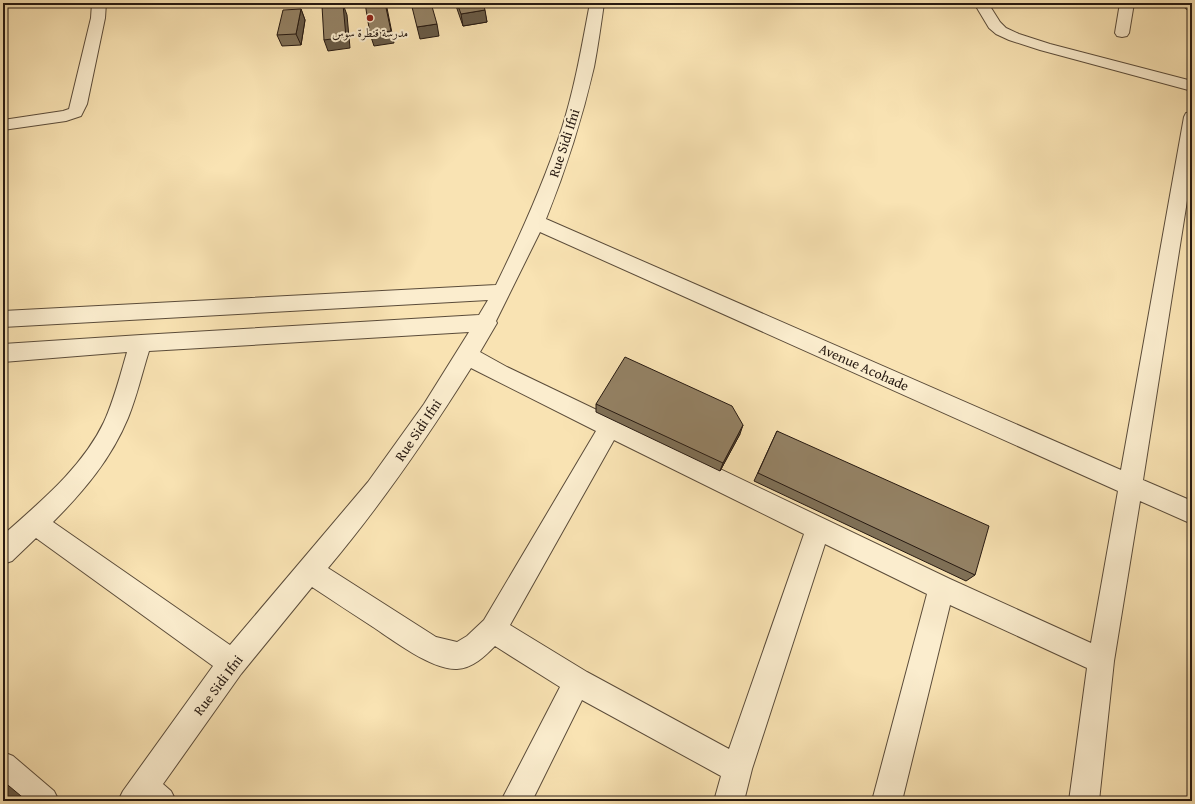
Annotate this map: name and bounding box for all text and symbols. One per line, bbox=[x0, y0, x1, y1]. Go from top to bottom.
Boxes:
marker: مدرسة قنطرة سوس bbox=[365, 13, 375, 23]
place label: مدرسة قنطرة سوس bbox=[332, 24, 408, 41]
street label: Rue Sidi Ifni bbox=[543, 106, 585, 180]
street label: Avenue Acohade bbox=[816, 338, 913, 396]
street label: Rue Sidi Ifni bbox=[390, 395, 446, 465]
street label: Rue Sidi Ifni bbox=[189, 651, 247, 719]

